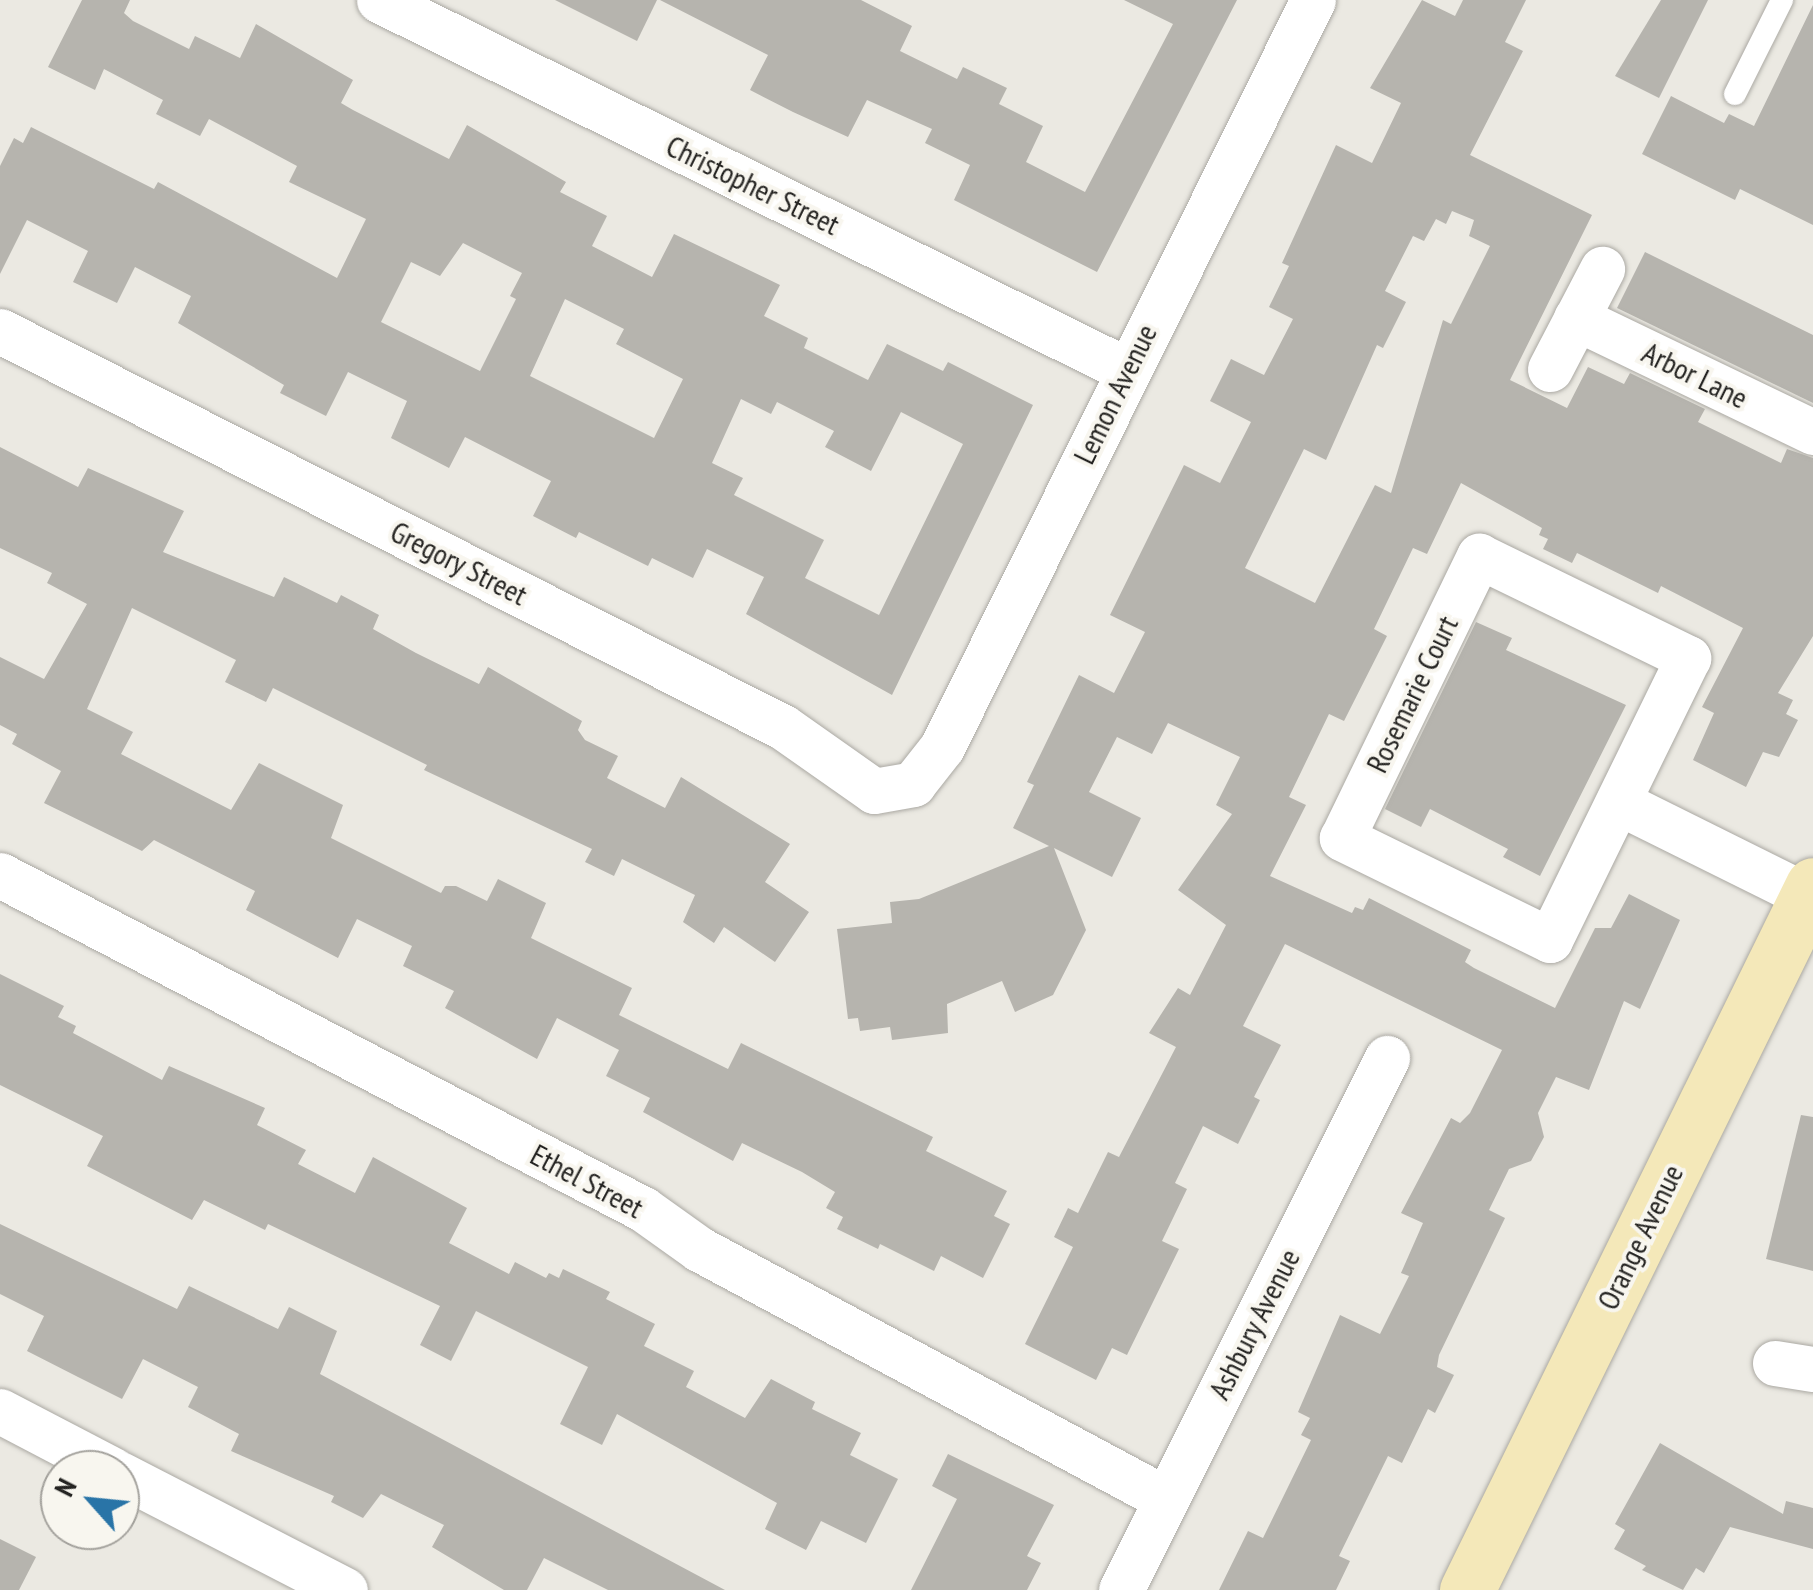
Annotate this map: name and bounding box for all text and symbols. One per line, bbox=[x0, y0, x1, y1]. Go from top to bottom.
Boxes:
street label: Christopher Street bbox=[661, 128, 845, 242]
street label: Lemon Avenue bbox=[1066, 318, 1164, 470]
street label: Arbor Lane bbox=[1637, 334, 1753, 416]
street label: Gregory Street bbox=[384, 513, 534, 613]
street label: Rosemarie Court bbox=[1359, 610, 1465, 778]
street label: Ethel Street bbox=[525, 1136, 649, 1226]
street label: Orange Avenue bbox=[1589, 1158, 1691, 1316]
street label: Ashbury Avenue bbox=[1200, 1242, 1308, 1406]
north arrow bbox=[40, 1450, 140, 1550]
text: N bbox=[45, 1472, 85, 1502]

